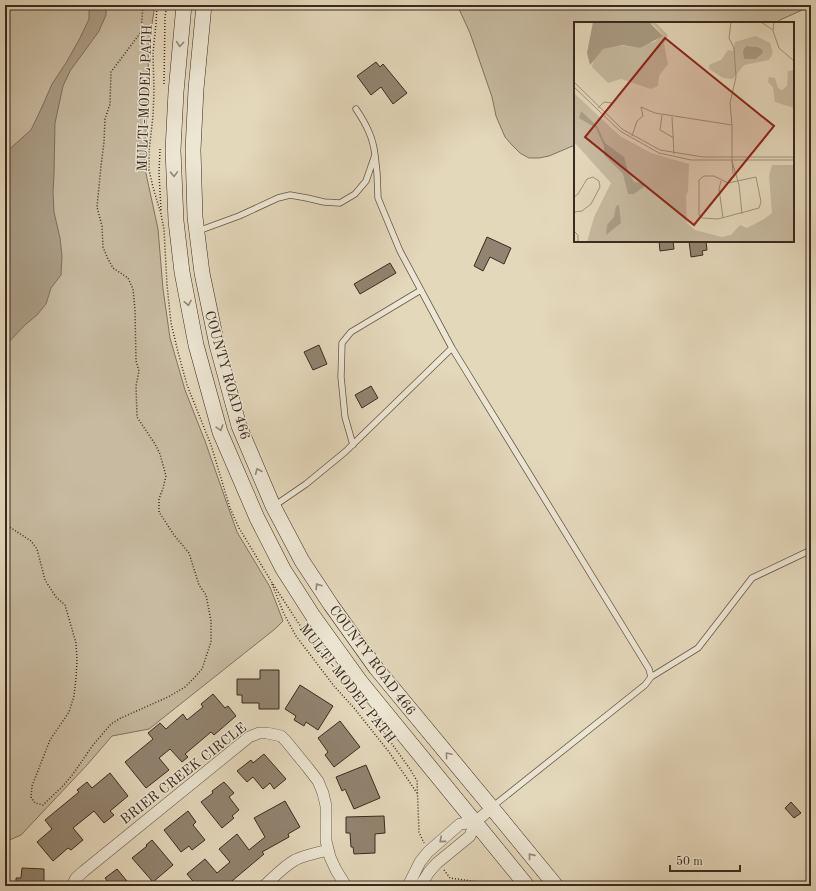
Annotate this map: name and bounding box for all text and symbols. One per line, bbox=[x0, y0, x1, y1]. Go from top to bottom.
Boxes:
inset map bbox=[574, 22, 794, 242]
street label: MULTI-MODEL PATH bbox=[135, 24, 155, 172]
one-way arrow bbox=[176, 41, 185, 47]
one-way arrow bbox=[170, 171, 178, 177]
one-way arrow bbox=[183, 300, 191, 306]
street label: COUNTY ROAD 466 bbox=[202, 309, 252, 441]
one-way arrow bbox=[215, 425, 224, 432]
one-way arrow bbox=[255, 467, 263, 474]
one-way arrow bbox=[315, 583, 323, 590]
street label: COUNTY ROAD 466 bbox=[326, 603, 418, 718]
street label: MULTI-MODEL PATH bbox=[296, 621, 398, 746]
street label: BRIER CREEK CIRCLE bbox=[118, 720, 249, 827]
one-way arrow bbox=[446, 753, 453, 760]
one-way arrow bbox=[439, 835, 447, 842]
scale bar bbox=[670, 847, 740, 873]
one-way arrow bbox=[529, 853, 536, 860]
text: 50 m bbox=[676, 855, 703, 868]

